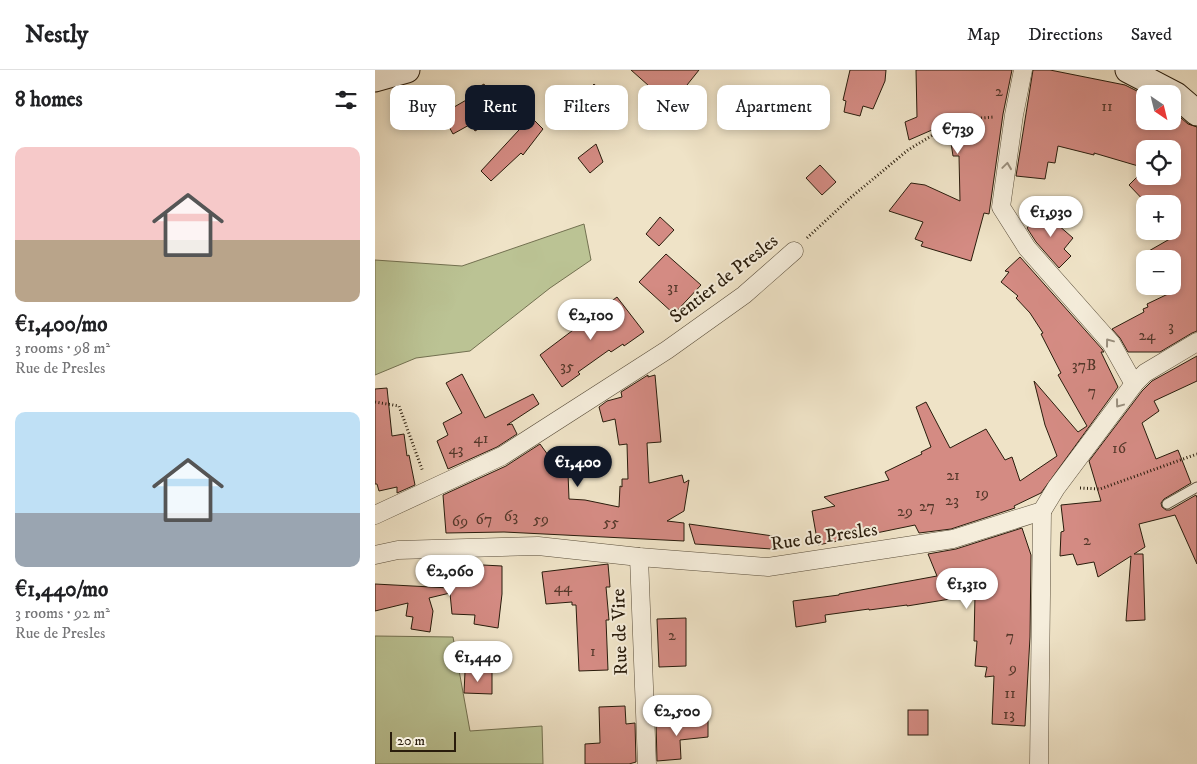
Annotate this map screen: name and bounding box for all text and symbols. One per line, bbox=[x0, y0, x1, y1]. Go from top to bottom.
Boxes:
text: Nestly bbox=[25, 20, 88, 50]
text: Map bbox=[967, 24, 1000, 46]
text: Directions bbox=[1028, 24, 1103, 46]
text: Saved bbox=[1131, 24, 1172, 46]
house number: 2 bbox=[995, 81, 1003, 101]
chip: Buy bbox=[390, 85, 455, 130]
chip: Rent bbox=[465, 85, 535, 130]
chip: Filters bbox=[545, 85, 628, 130]
chip: New bbox=[638, 85, 707, 130]
chip: Apartment bbox=[717, 85, 830, 130]
north arrow bbox=[1136, 85, 1181, 130]
map controls bbox=[1136, 85, 1181, 295]
icon: filters bbox=[332, 86, 360, 114]
text: 8 homes bbox=[15, 87, 83, 113]
house number: 11 bbox=[1101, 96, 1113, 116]
pin: €739 bbox=[928, 112, 988, 155]
text: €739 bbox=[942, 119, 974, 139]
button: locate bbox=[1136, 140, 1181, 185]
one-way arrow bbox=[1001, 162, 1012, 170]
icon: home bbox=[143, 180, 233, 270]
button: + bbox=[1136, 195, 1181, 240]
pin: €1,930 bbox=[1010, 196, 1092, 238]
text: €1,930 bbox=[1030, 202, 1072, 222]
street label: Sentier de Presles bbox=[665, 230, 783, 328]
button: − bbox=[1136, 250, 1181, 295]
house number: 31 bbox=[667, 277, 679, 297]
pin: €2,100 bbox=[550, 298, 632, 341]
text: €2,100 bbox=[569, 305, 613, 325]
text: €1,400/mo bbox=[15, 312, 107, 338]
house number: 3 bbox=[1168, 316, 1174, 336]
house number: 24 bbox=[1138, 325, 1156, 345]
text: 3 rooms · 98 m² bbox=[15, 338, 110, 358]
one-way arrow bbox=[1106, 338, 1115, 348]
house number: 37B bbox=[1072, 355, 1096, 375]
house number: 35 bbox=[560, 356, 574, 376]
text: Rue de Presles bbox=[15, 358, 105, 378]
house number: 7 bbox=[1088, 381, 1096, 401]
one-way arrow bbox=[1116, 398, 1125, 408]
house number: 41 bbox=[473, 428, 489, 448]
house number: 16 bbox=[1112, 438, 1127, 458]
house number: 43 bbox=[448, 439, 464, 459]
icon: home bbox=[143, 445, 233, 535]
pin: €1,400 bbox=[537, 446, 619, 488]
text: €1,400 bbox=[555, 452, 601, 472]
house number: 21 bbox=[946, 465, 960, 485]
house number: 19 bbox=[975, 483, 989, 503]
house number: 23 bbox=[945, 490, 959, 510]
house number: 27 bbox=[919, 496, 935, 516]
house number: 29 bbox=[897, 501, 913, 521]
house number: 63 bbox=[504, 506, 518, 526]
house number: 67 bbox=[476, 509, 492, 529]
house number: 59 bbox=[533, 509, 549, 529]
house number: 69 bbox=[452, 511, 468, 531]
house number: 55 bbox=[603, 512, 619, 532]
street label: Rue de Presles bbox=[769, 518, 879, 556]
house number: 2 bbox=[1083, 530, 1091, 550]
pin: €2,060 bbox=[409, 554, 491, 597]
text: €2,060 bbox=[426, 561, 474, 581]
pin: €1,310 bbox=[926, 568, 1008, 610]
text: €1,310 bbox=[947, 574, 987, 594]
text: €1,440/mo bbox=[15, 577, 108, 603]
house number: 44 bbox=[554, 577, 573, 597]
street label: Rue de Vire bbox=[607, 588, 633, 676]
text: 3 rooms · 92 m² bbox=[15, 603, 110, 623]
text: Rue de Presles bbox=[15, 623, 105, 643]
house number: 2 bbox=[668, 625, 676, 645]
house number: 7 bbox=[1006, 626, 1014, 646]
pin: €1,440 bbox=[437, 640, 519, 683]
house number: 1 bbox=[590, 641, 596, 661]
text: €1,440 bbox=[455, 647, 501, 667]
house number: 9 bbox=[1008, 658, 1017, 678]
house number: 11 bbox=[1004, 683, 1016, 703]
pin: €2,500 bbox=[636, 694, 718, 737]
text: €2,500 bbox=[654, 701, 700, 721]
house number: 13 bbox=[1003, 704, 1015, 724]
scale bar bbox=[390, 729, 456, 752]
text: 20 m bbox=[397, 732, 425, 750]

